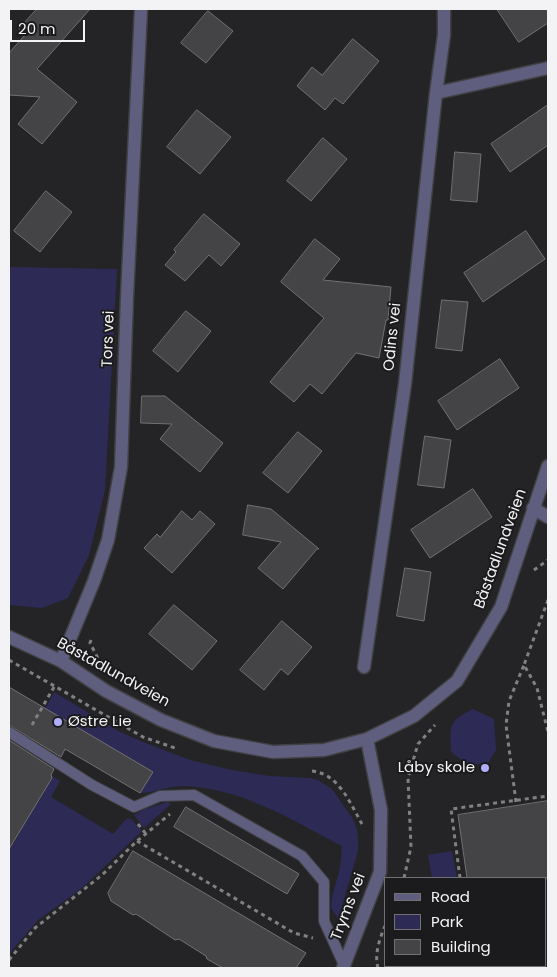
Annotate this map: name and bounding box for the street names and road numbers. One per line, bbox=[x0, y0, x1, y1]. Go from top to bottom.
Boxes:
street label: Odins vei bbox=[380, 302, 406, 372]
street label: Tors vei bbox=[99, 310, 119, 368]
street label: Båstadlundveien bbox=[471, 487, 531, 611]
street label: Båstadlundveien bbox=[53, 635, 173, 711]
street label: Tryms vei bbox=[328, 871, 370, 943]

